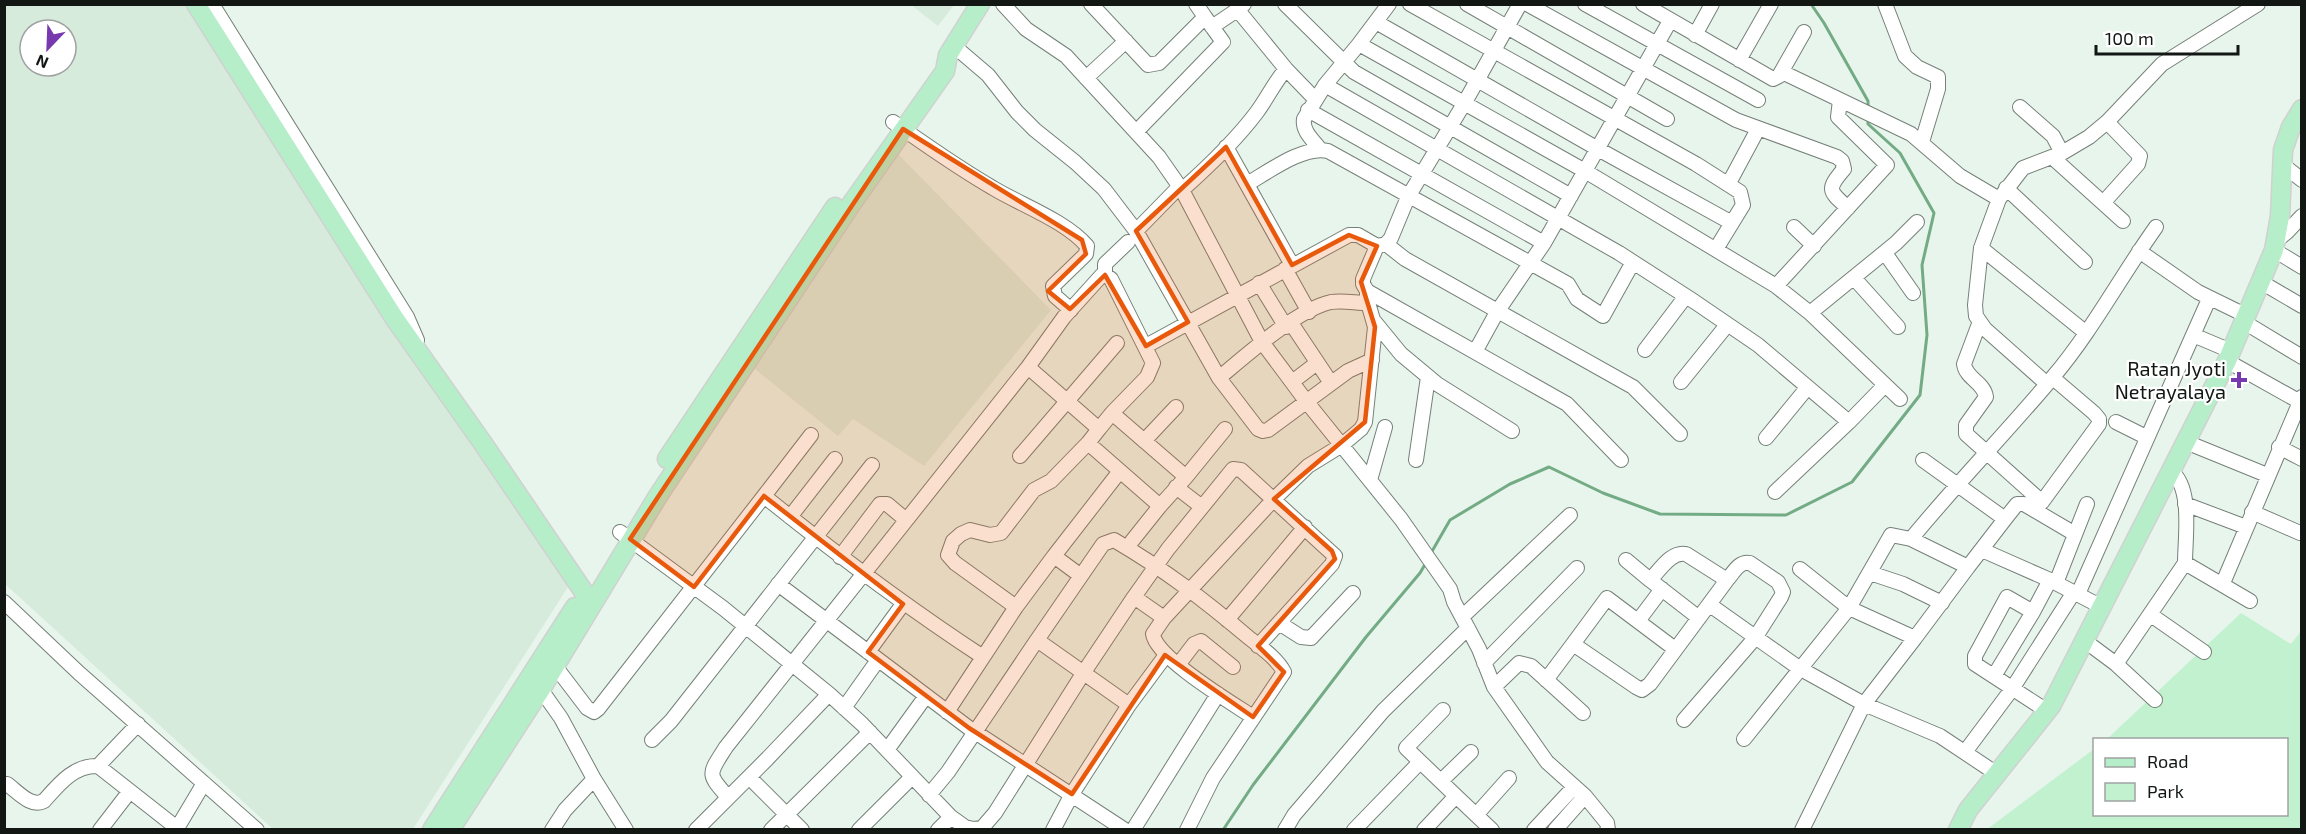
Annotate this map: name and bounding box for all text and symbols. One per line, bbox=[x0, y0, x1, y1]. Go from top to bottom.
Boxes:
north arrow bbox=[18, 18, 78, 78]
scale bar bbox=[2096, 18, 2238, 56]
text: 100 m bbox=[2105, 27, 2154, 49]
text: N bbox=[33, 51, 51, 73]
place label: Ratan Jyoti Netrayalaya bbox=[2115, 356, 2226, 403]
marker: Ratan Jyoti Netrayalaya bbox=[2230, 371, 2248, 389]
legend bbox=[2093, 738, 2288, 816]
text: Road bbox=[2147, 750, 2188, 772]
text: Park bbox=[2147, 780, 2184, 802]

